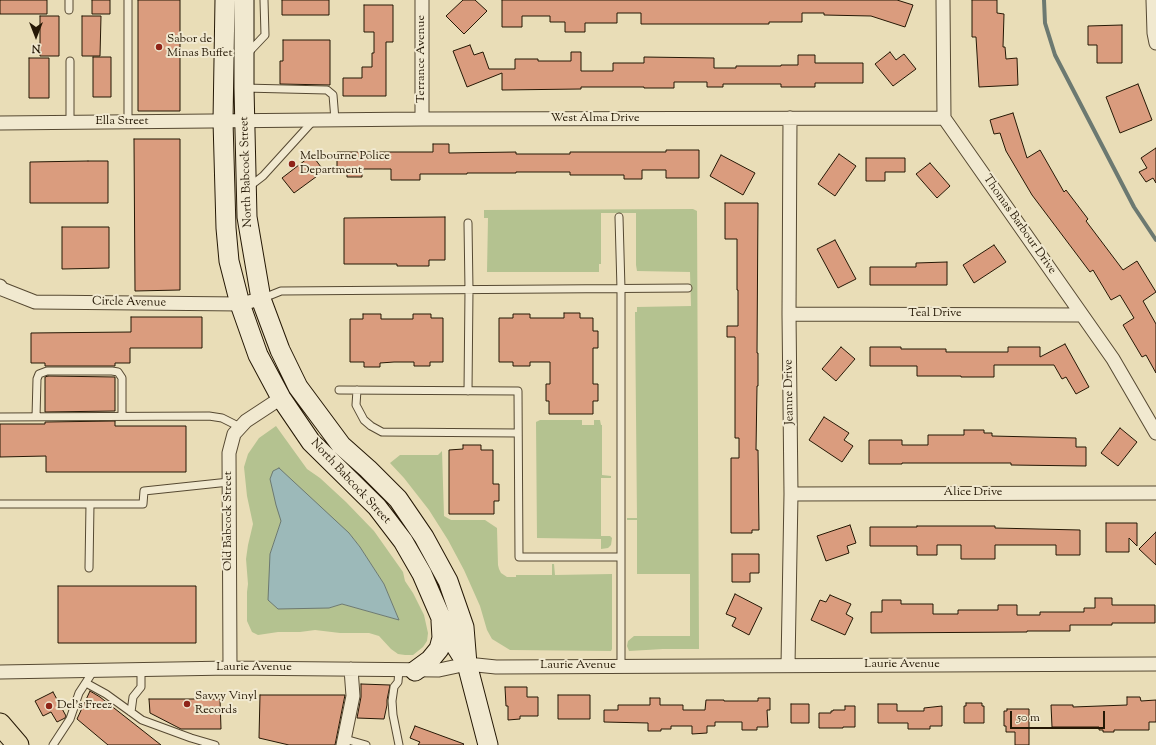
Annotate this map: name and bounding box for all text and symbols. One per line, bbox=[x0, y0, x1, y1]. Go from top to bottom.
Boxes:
street label: Terrance Avenue bbox=[415, 15, 429, 103]
north arrow bbox=[16, 16, 56, 56]
place label: Sabor de Minas Buffet bbox=[167, 33, 232, 61]
text: N bbox=[32, 40, 40, 56]
marker: Sabor de Minas Buffet bbox=[154, 42, 164, 52]
street label: West Alma Drive bbox=[550, 112, 640, 126]
street label: Ella Street bbox=[95, 115, 149, 129]
street label: North Babcock Street bbox=[238, 116, 256, 228]
place label: Melbourne Police Department bbox=[300, 150, 390, 178]
marker: Melbourne Police Department bbox=[287, 159, 297, 169]
street label: Thomas Barbour Drive bbox=[979, 173, 1059, 277]
street label: Circle Avenue bbox=[92, 295, 166, 311]
street label: Teal Drive bbox=[908, 307, 962, 321]
street label: Jeanne Drive bbox=[782, 359, 798, 425]
street label: North Babcock Street bbox=[307, 436, 393, 528]
street label: Old Babcock Street bbox=[222, 471, 236, 571]
street label: Alice Drive bbox=[944, 486, 1002, 500]
street label: Laurie Avenue bbox=[864, 658, 940, 672]
street label: Laurie Avenue bbox=[540, 659, 616, 673]
street label: Laurie Avenue bbox=[216, 661, 292, 675]
place label: Savvy Vinyl Records bbox=[195, 690, 257, 718]
place label: Del's Freez bbox=[57, 699, 112, 713]
marker: Savvy Vinyl Records bbox=[182, 699, 192, 709]
marker: Del's Freez bbox=[44, 701, 54, 711]
scale bar bbox=[1012, 703, 1107, 729]
text: 50 m bbox=[1017, 709, 1040, 727]

